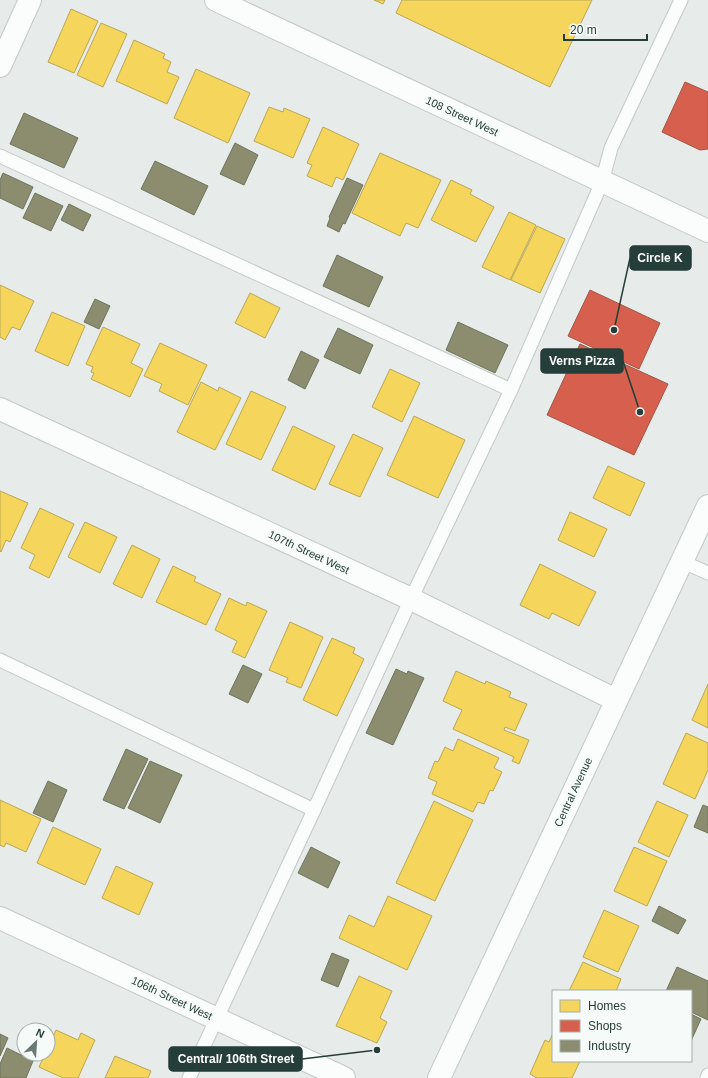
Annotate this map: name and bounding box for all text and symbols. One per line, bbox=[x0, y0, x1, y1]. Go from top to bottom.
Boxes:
scale bar bbox=[564, 16, 647, 42]
text: 20 m bbox=[570, 23, 597, 37]
street label: 108 Street West bbox=[424, 94, 500, 138]
callout: Circle K bbox=[630, 246, 691, 270]
text: Circle K bbox=[637, 251, 683, 265]
callout: Verns Pizza bbox=[541, 349, 623, 373]
text: Verns Pizza bbox=[549, 354, 615, 368]
street label: 107th Street West bbox=[267, 528, 351, 576]
street label: Central Avenue bbox=[552, 755, 594, 829]
street label: 106th Street West bbox=[130, 974, 214, 1022]
legend bbox=[552, 990, 692, 1062]
text: Homes bbox=[588, 999, 626, 1013]
text: Shops bbox=[588, 1019, 622, 1033]
north arrow bbox=[16, 1022, 56, 1062]
text: N bbox=[34, 1026, 46, 1040]
text: Industry bbox=[588, 1039, 631, 1053]
callout: Central/ 106th Street bbox=[169, 1047, 302, 1071]
text: Central/ 106th Street bbox=[178, 1052, 294, 1066]

